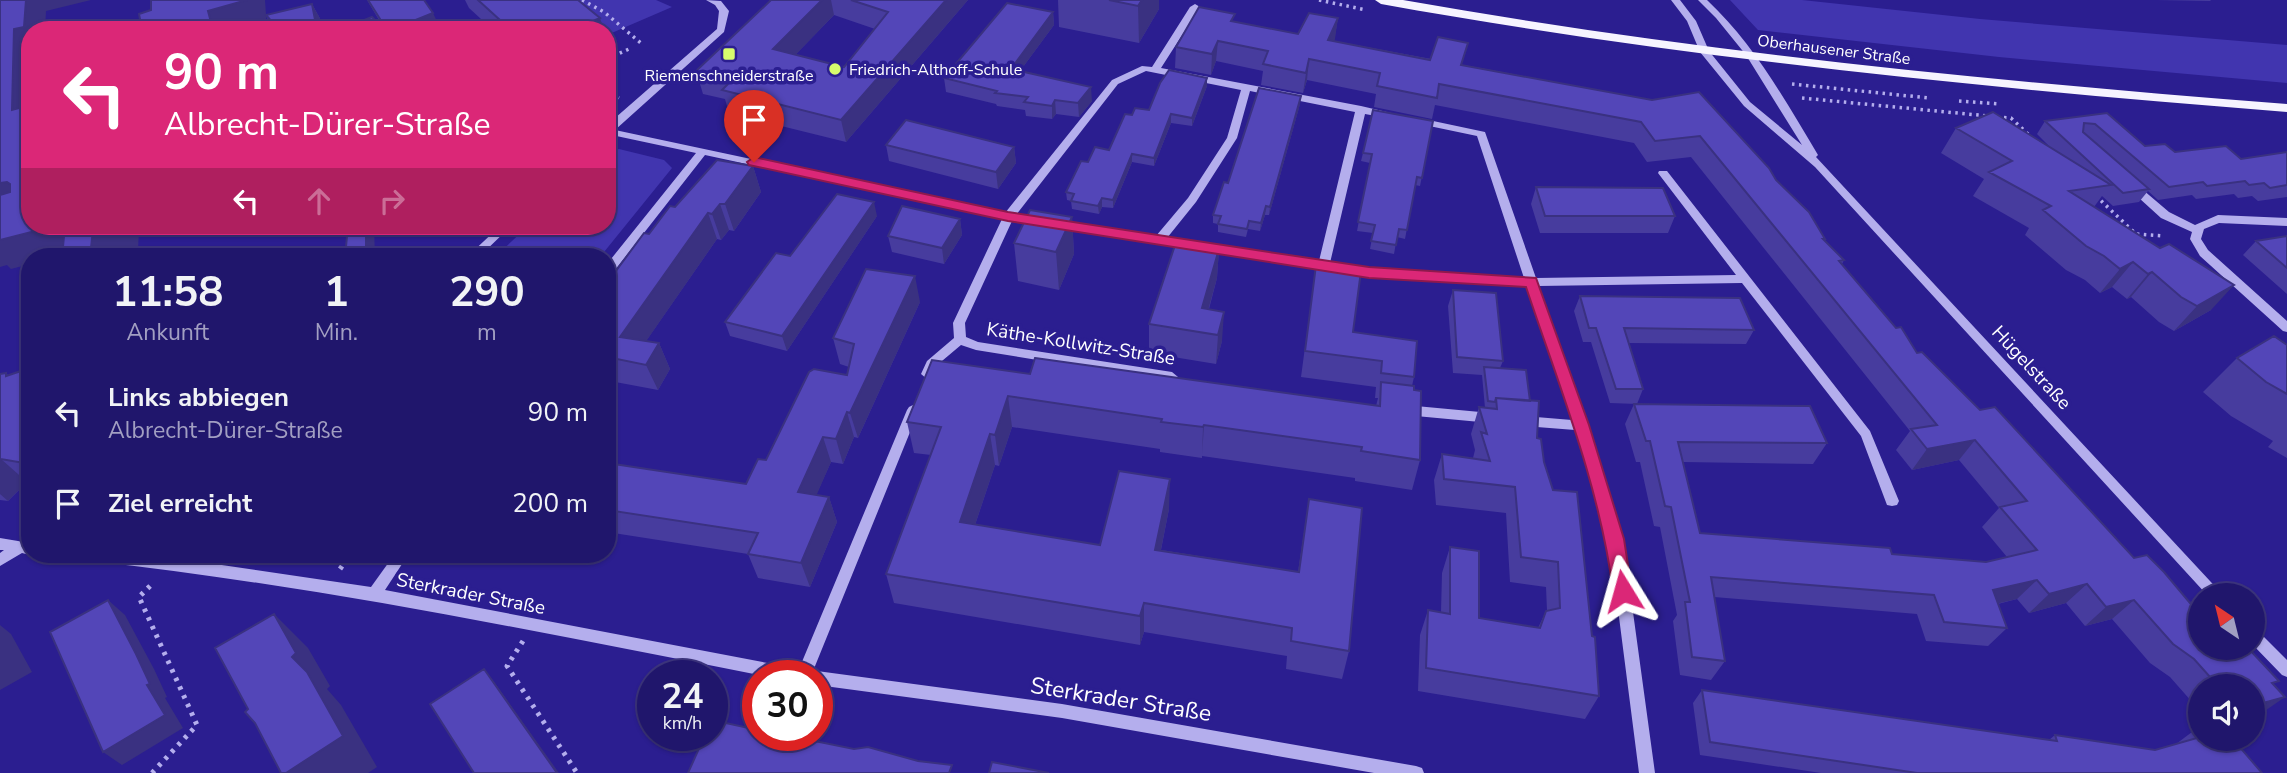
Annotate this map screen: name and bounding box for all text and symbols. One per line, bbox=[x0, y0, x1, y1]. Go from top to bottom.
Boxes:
street label: Oberhausener Straße bbox=[1756, 30, 1912, 70]
text: 90 m bbox=[164, 39, 279, 106]
marker: Riemenschneiderstraße bbox=[721, 46, 737, 62]
icon: left bbox=[49, 49, 140, 140]
place label: Friedrich-Althoff-Schule bbox=[849, 59, 1022, 81]
marker: Friedrich-Althoff-Schule bbox=[827, 61, 843, 77]
place label: Riemenschneiderstraße bbox=[645, 65, 813, 87]
pin bbox=[724, 90, 784, 162]
icon: arrive bbox=[735, 101, 773, 139]
text: Albrecht-Dürer-Straße bbox=[164, 103, 491, 146]
icon: left bbox=[227, 182, 265, 220]
icon: ahead bbox=[300, 182, 338, 220]
icon: right bbox=[373, 182, 411, 220]
text: 11:58 bbox=[112, 264, 223, 321]
text: 1 bbox=[324, 264, 349, 321]
text: 290 bbox=[449, 264, 525, 321]
street label: Käthe-Kollwitz-Straße bbox=[985, 316, 1177, 372]
text: Ankunft bbox=[127, 317, 209, 348]
text: Min. bbox=[315, 317, 358, 348]
text: m bbox=[477, 317, 497, 348]
street label: Hügelstraße bbox=[1986, 320, 2077, 415]
text: Links abbiegen bbox=[108, 380, 289, 415]
icon: left bbox=[49, 394, 87, 432]
text: 90 m bbox=[528, 395, 588, 430]
text: Albrecht-Dürer-Straße bbox=[108, 415, 343, 446]
icon: arrive bbox=[49, 485, 87, 523]
text: Ziel erreicht bbox=[108, 486, 252, 521]
text: 200 m bbox=[512, 486, 588, 521]
position arrow bbox=[1586, 554, 1660, 628]
street label: Sterkrader Straße bbox=[394, 567, 547, 621]
north arrow bbox=[2188, 583, 2264, 660]
map controls bbox=[2188, 583, 2265, 751]
speed limit sign: 30 bbox=[742, 660, 833, 751]
street label: Sterkrader Straße bbox=[1028, 670, 1214, 729]
text: 24 bbox=[661, 673, 704, 720]
button: sound bbox=[2188, 674, 2265, 751]
text: km/h bbox=[663, 711, 702, 735]

